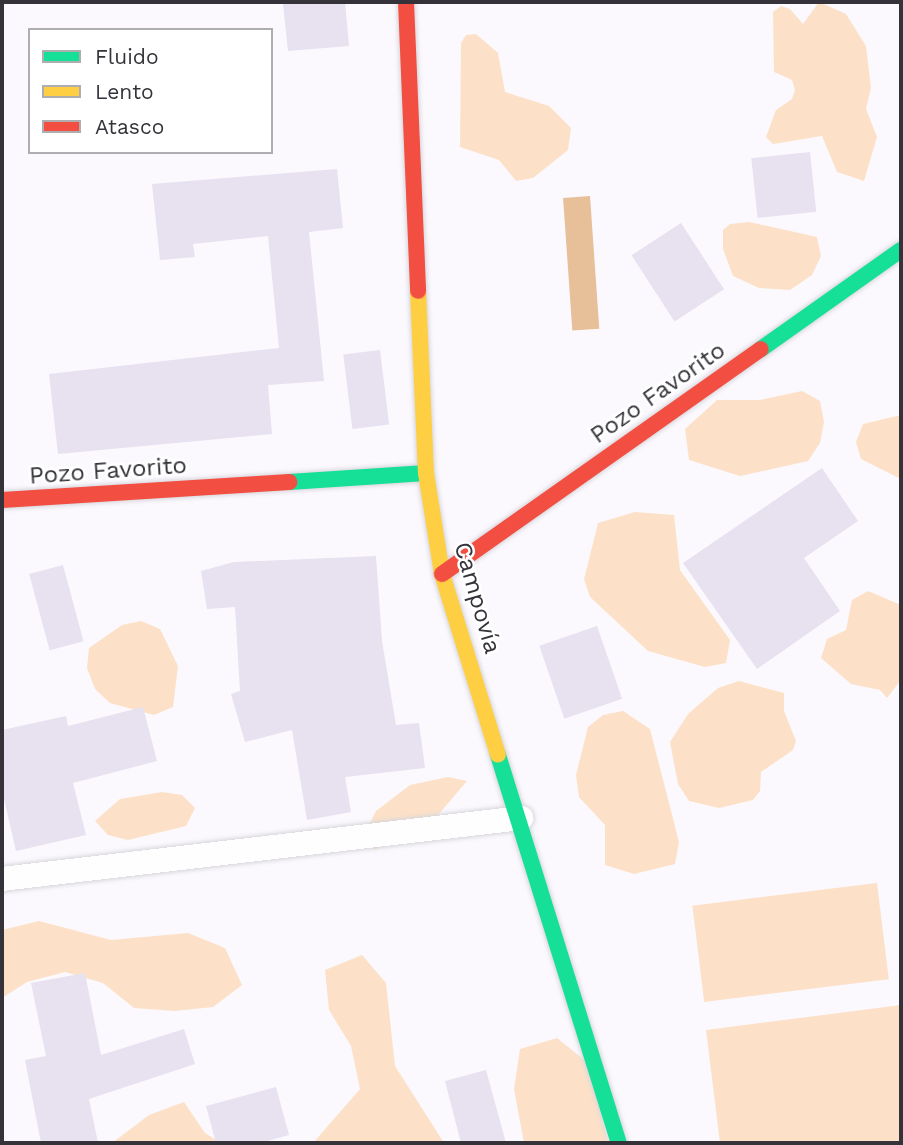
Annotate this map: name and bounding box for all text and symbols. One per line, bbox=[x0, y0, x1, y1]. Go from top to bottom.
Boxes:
legend bbox=[28, 28, 273, 154]
text: Fluido bbox=[95, 44, 159, 69]
text: Lento bbox=[95, 79, 154, 104]
text: Atasco bbox=[95, 114, 164, 139]
street label: Pozo Favorito bbox=[585, 336, 731, 450]
street label: Pozo Favorito bbox=[28, 451, 188, 491]
street label: Campovía bbox=[447, 539, 507, 657]

